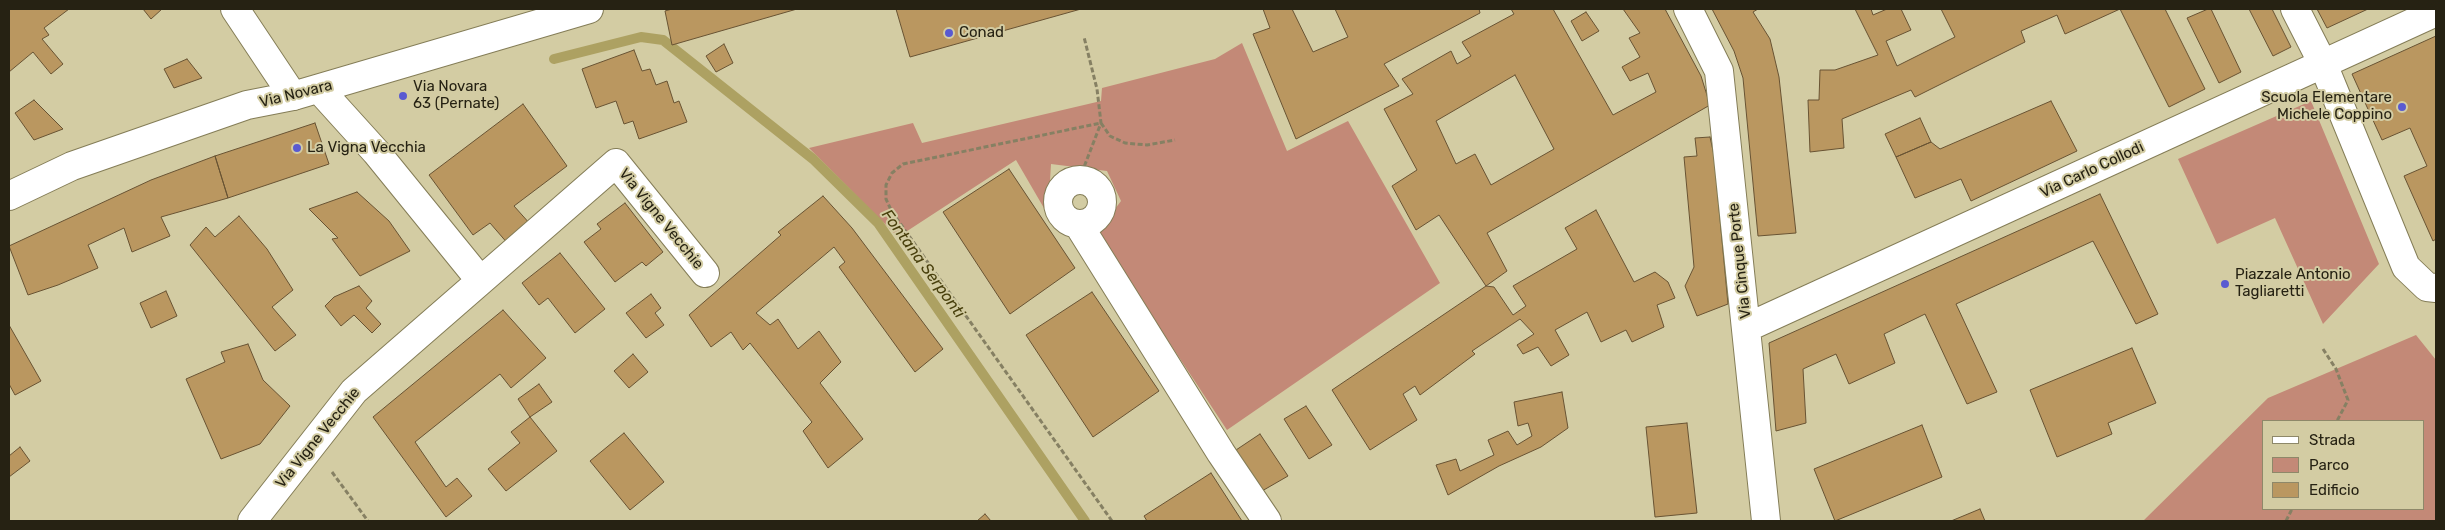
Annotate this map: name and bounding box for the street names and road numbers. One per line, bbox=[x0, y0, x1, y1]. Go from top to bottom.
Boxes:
street label: Via Novara bbox=[258, 76, 334, 112]
street label: Via Carlo Collodi bbox=[2037, 138, 2147, 202]
street label: Via Vigne Vecchie bbox=[615, 165, 707, 273]
street label: Via Cinque Porte bbox=[1725, 202, 1755, 320]
street label: Via Vigne Vecchie bbox=[272, 384, 364, 492]

